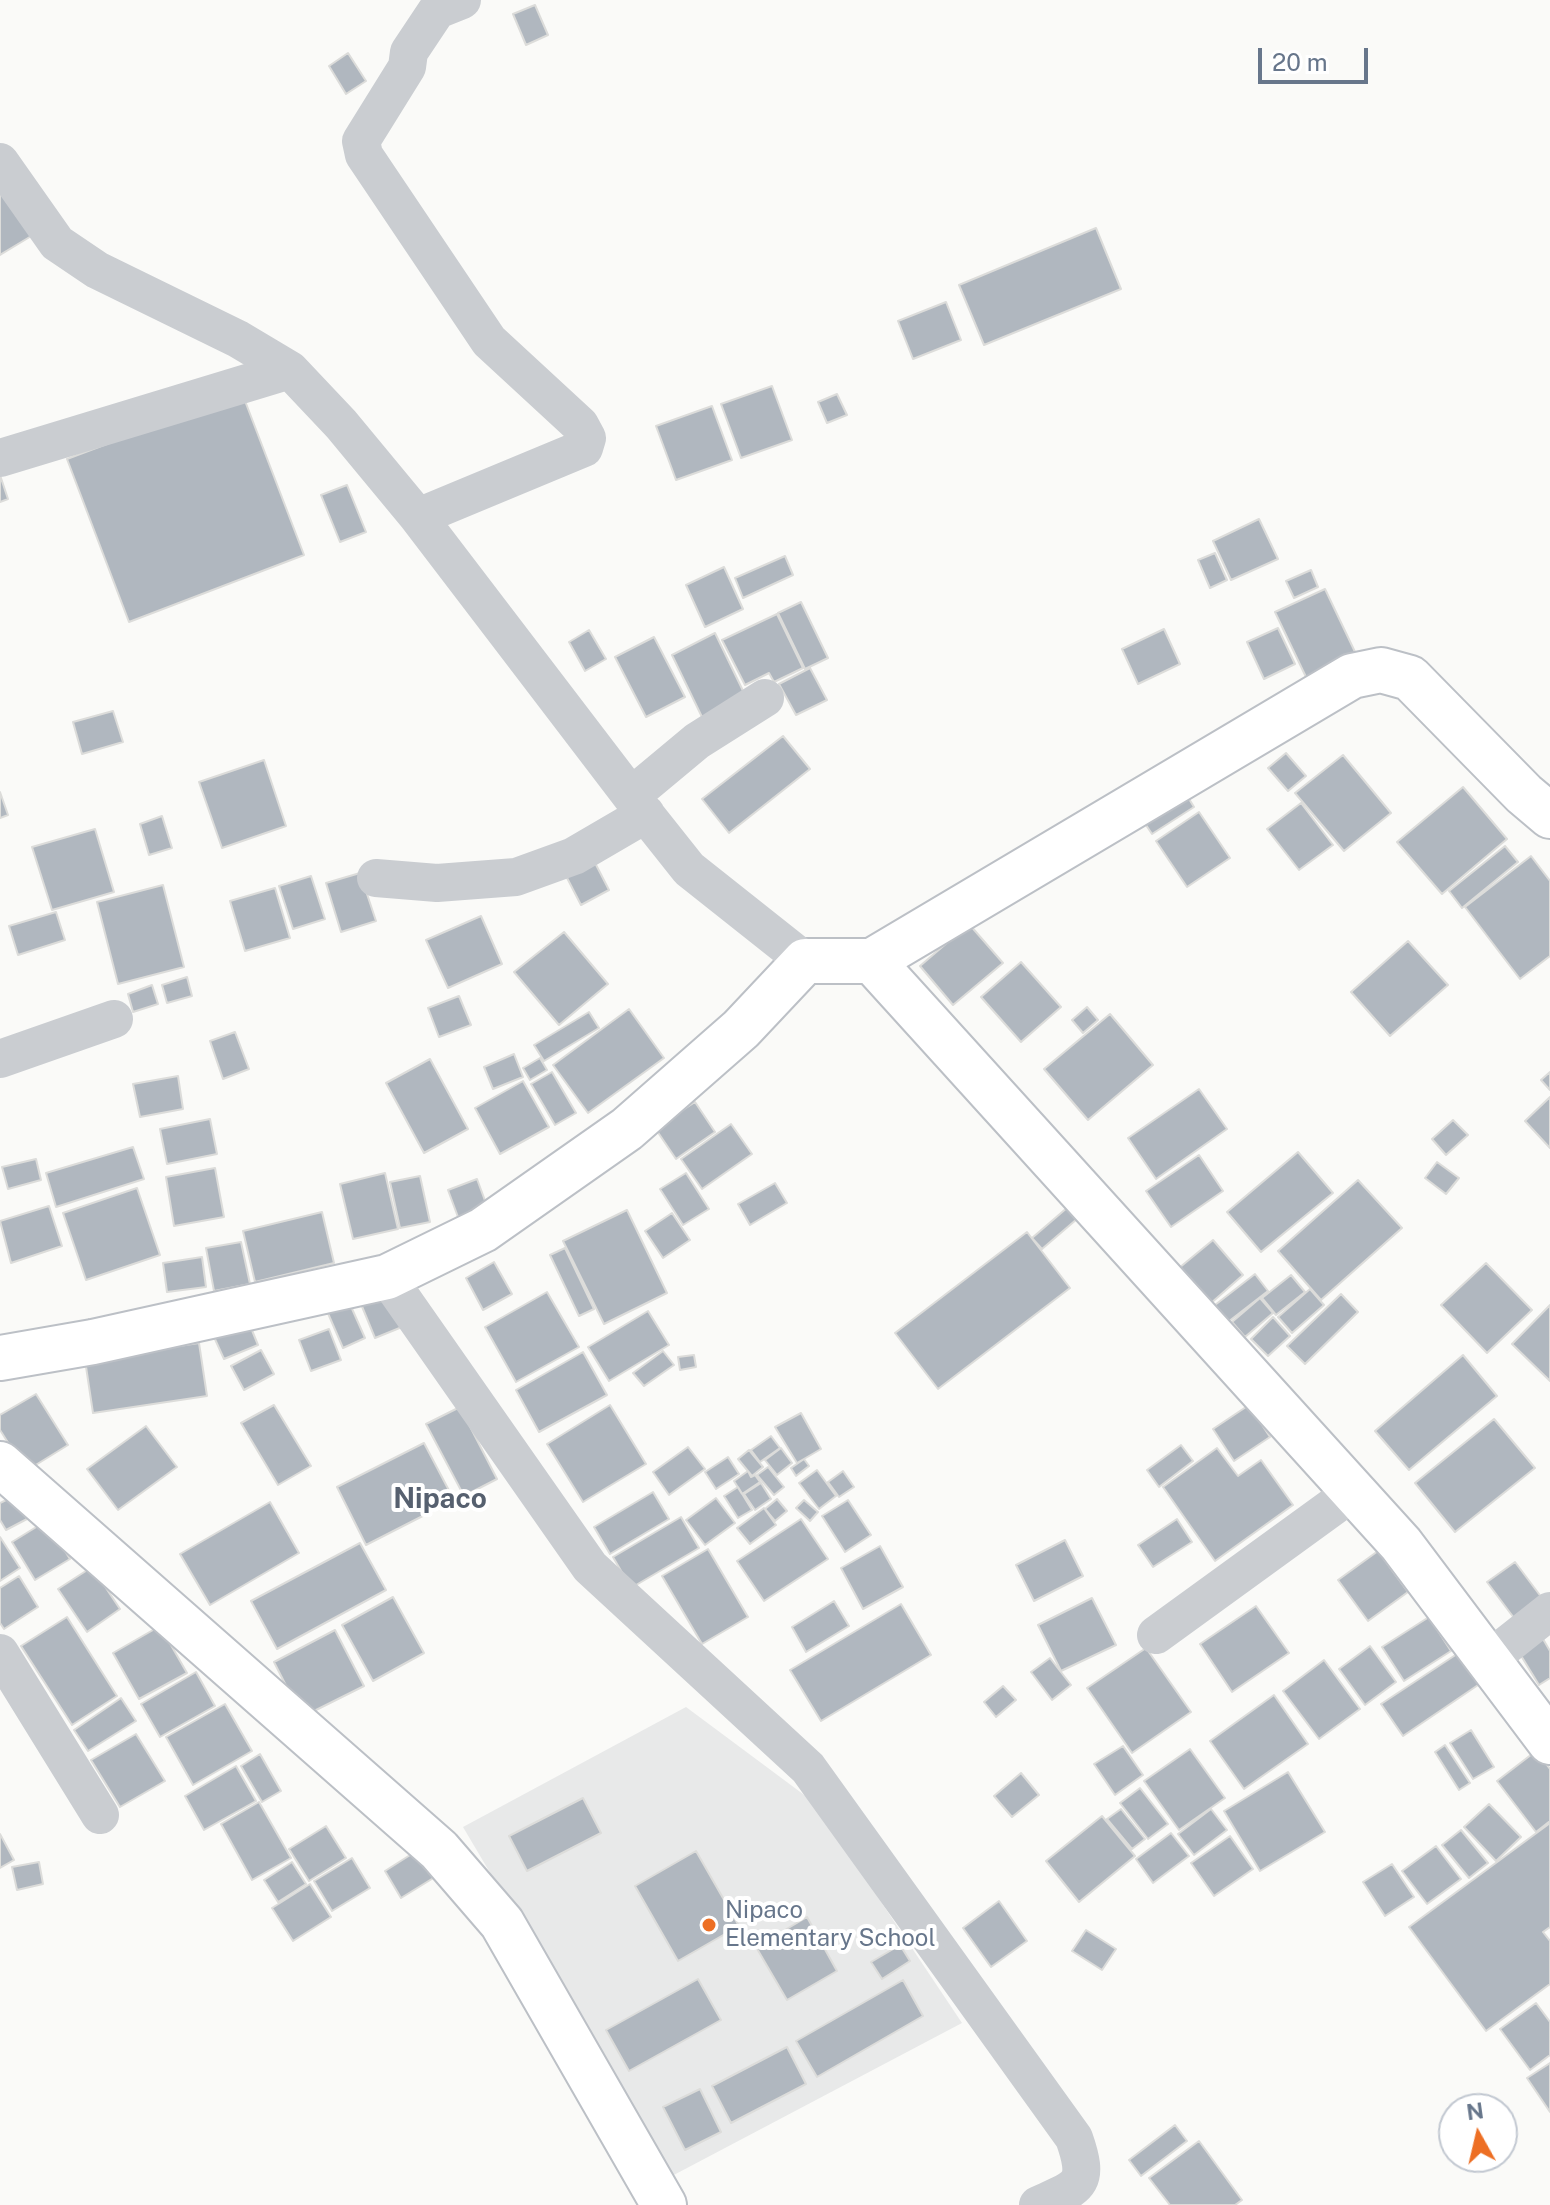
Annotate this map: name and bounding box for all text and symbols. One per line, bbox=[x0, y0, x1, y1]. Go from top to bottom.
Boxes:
scale bar bbox=[1262, 32, 1372, 82]
text: 20 m bbox=[1272, 48, 1328, 76]
district label: Nipaco bbox=[393, 1482, 487, 1516]
place label: Nipaco Elementary School bbox=[725, 1897, 936, 1953]
marker: Nipaco Elementary School bbox=[700, 1916, 718, 1934]
north arrow bbox=[1438, 2093, 1518, 2173]
text: N bbox=[1465, 2097, 1485, 2125]

